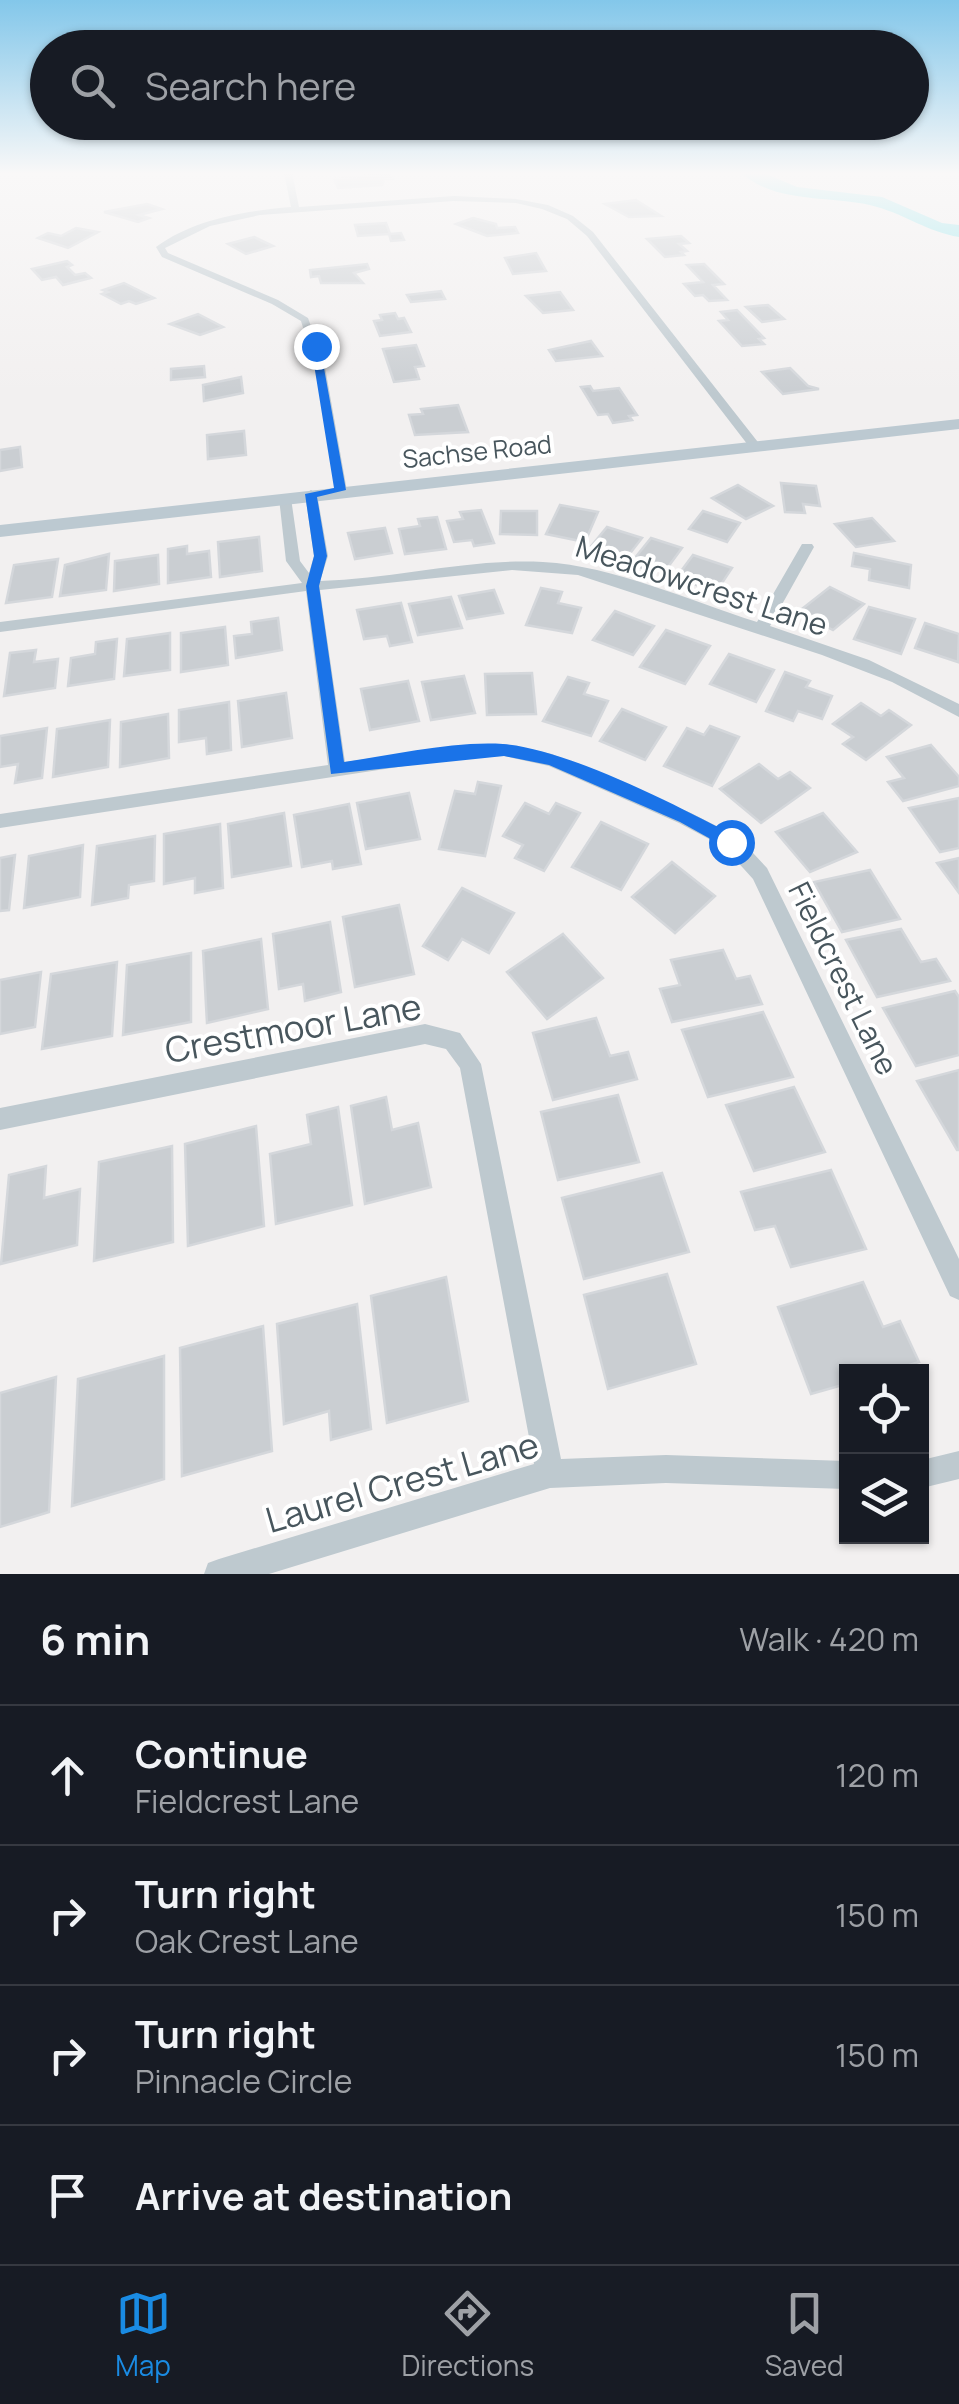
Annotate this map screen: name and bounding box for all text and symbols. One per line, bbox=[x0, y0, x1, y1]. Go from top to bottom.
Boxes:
search box bbox=[30, 30, 929, 140]
icon: search bbox=[65, 58, 120, 113]
text: Search here bbox=[145, 59, 356, 111]
route end bbox=[294, 324, 340, 370]
street label: Sachse Road bbox=[401, 426, 553, 476]
street label: Meadowcrest Lane bbox=[571, 525, 833, 645]
route start bbox=[709, 820, 755, 866]
street label: Fieldcrest Lane bbox=[780, 875, 908, 1081]
street label: Crestmoor Lane bbox=[161, 982, 425, 1074]
map controls bbox=[839, 1364, 929, 1544]
button: locate bbox=[839, 1364, 929, 1454]
street label: Laurel Crest Lane bbox=[260, 1420, 544, 1544]
button: layers bbox=[839, 1454, 929, 1544]
text: 6 min bbox=[40, 1610, 150, 1668]
text: Walk · 420 m bbox=[739, 1617, 919, 1661]
text: Continue bbox=[135, 1727, 308, 1779]
icon: ahead bbox=[40, 1748, 95, 1803]
text: 120 m bbox=[835, 1753, 919, 1797]
text: Fieldcrest Lane bbox=[135, 1779, 359, 1823]
text: Turn right bbox=[135, 1867, 316, 1919]
icon: right bbox=[40, 1888, 95, 1943]
text: 150 m bbox=[835, 1893, 919, 1937]
text: Oak Crest Lane bbox=[135, 1919, 359, 1963]
text: Turn right bbox=[135, 2007, 316, 2059]
icon: right bbox=[40, 2028, 95, 2083]
text: 150 m bbox=[835, 2033, 919, 2077]
text: Pinnacle Circle bbox=[135, 2059, 352, 2103]
icon: arrive bbox=[40, 2168, 95, 2223]
text: Arrive at destination bbox=[135, 2169, 512, 2221]
tab: Map bbox=[115, 2286, 171, 2384]
tab: Directions bbox=[402, 2286, 534, 2384]
tab: Saved bbox=[765, 2286, 844, 2384]

